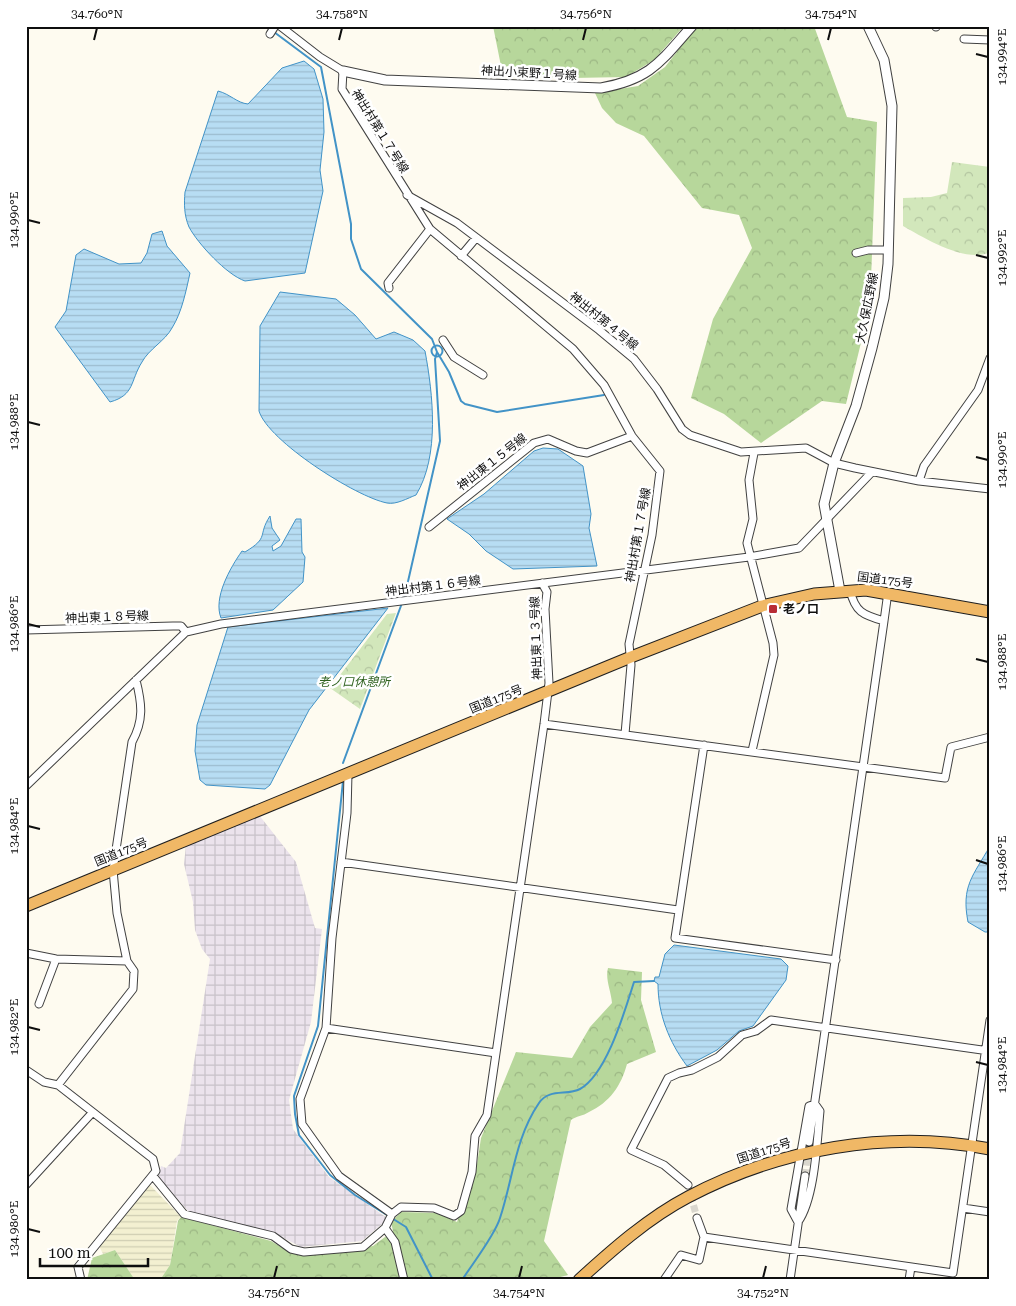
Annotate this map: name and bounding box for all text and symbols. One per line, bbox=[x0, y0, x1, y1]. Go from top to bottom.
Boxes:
text: 34.760°N bbox=[71, 7, 123, 21]
text: 34.758°N bbox=[316, 7, 368, 21]
text: 34.756°N bbox=[560, 7, 612, 21]
text: 34.754°N bbox=[805, 7, 857, 21]
text: 134.994°E bbox=[995, 29, 1009, 85]
street label: 神出小束野１号線 bbox=[481, 63, 577, 83]
street label: 神出村第１７号線 bbox=[349, 87, 411, 175]
text: 134.990°E bbox=[7, 192, 21, 248]
text: 134.992°E bbox=[995, 230, 1009, 286]
street label: 大久保広野線 bbox=[853, 271, 881, 345]
street label: 神出村第４号線 bbox=[567, 289, 641, 353]
text: 134.988°E bbox=[7, 394, 21, 450]
street label: 神出東１５号線 bbox=[455, 431, 529, 493]
text: 134.990°E bbox=[995, 432, 1009, 488]
street label: 神出村第１７号線 bbox=[623, 487, 653, 583]
street label: 国道175号 bbox=[856, 570, 914, 590]
street label: 神出村第１６号線 bbox=[384, 573, 482, 599]
text: 134.986°E bbox=[7, 596, 21, 652]
street label: 神出東１３号線 bbox=[528, 596, 544, 680]
place label: 老ノ口 bbox=[783, 602, 819, 616]
marker: 老ノ口 bbox=[767, 603, 779, 615]
street label: 神出東１８号線 bbox=[65, 609, 149, 625]
text: 134.988°E bbox=[995, 634, 1009, 690]
park label: 老ノ口休憩所 bbox=[318, 675, 392, 689]
street label: 国道175号 bbox=[467, 682, 525, 716]
text: 134.984°E bbox=[7, 798, 21, 854]
street label: 国道175号 bbox=[92, 835, 150, 869]
text: 134.986°E bbox=[995, 836, 1009, 892]
text: 134.982°E bbox=[7, 999, 21, 1055]
text: 134.984°E bbox=[995, 1037, 1009, 1093]
street label: 国道175号 bbox=[735, 1136, 793, 1166]
text: 134.980°E bbox=[7, 1201, 21, 1257]
scale bar bbox=[40, 1236, 148, 1268]
text: 100 m bbox=[48, 1244, 91, 1262]
text: 34.756°N bbox=[248, 1286, 300, 1300]
text: 34.754°N bbox=[493, 1286, 545, 1300]
text: 34.752°N bbox=[737, 1286, 789, 1300]

